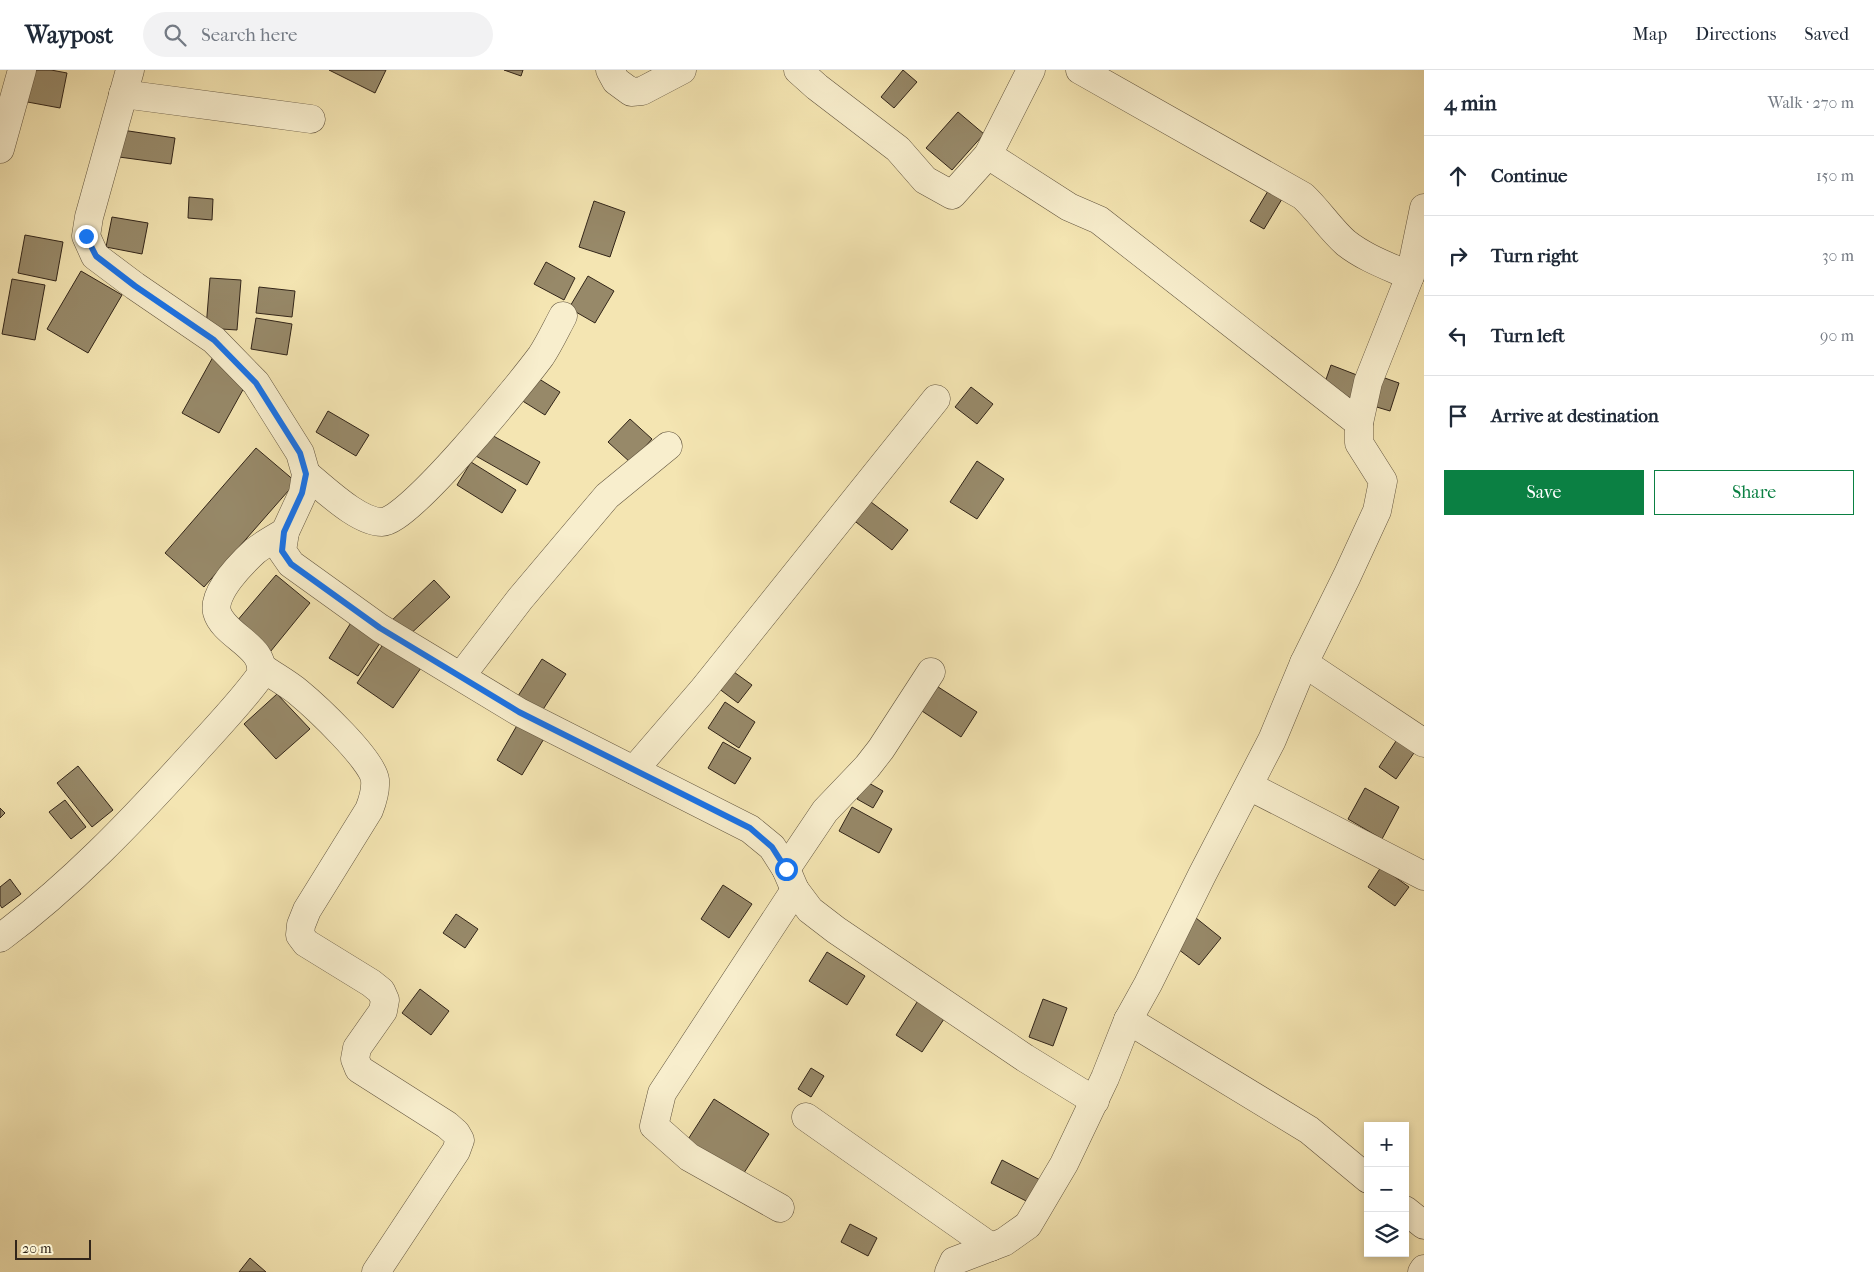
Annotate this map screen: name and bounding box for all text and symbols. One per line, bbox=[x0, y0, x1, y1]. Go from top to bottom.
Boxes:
search box bbox=[143, 12, 493, 57]
text: Waypost bbox=[25, 21, 113, 49]
icon: search bbox=[161, 21, 189, 49]
text: Search here bbox=[201, 24, 297, 46]
text: Map bbox=[1633, 24, 1667, 45]
text: Directions bbox=[1695, 24, 1776, 45]
text: Saved bbox=[1804, 24, 1849, 45]
text: 4 min bbox=[1444, 91, 1497, 115]
text: Walk · 270 m bbox=[1768, 93, 1854, 112]
icon: ahead bbox=[1444, 162, 1472, 190]
text: Continue bbox=[1491, 165, 1567, 187]
text: 150 m bbox=[1816, 166, 1854, 185]
route end bbox=[75, 225, 98, 248]
icon: right bbox=[1444, 242, 1472, 270]
text: Turn right bbox=[1491, 245, 1578, 267]
text: 30 m bbox=[1822, 246, 1854, 265]
icon: left bbox=[1444, 322, 1472, 350]
text: Turn left bbox=[1491, 325, 1565, 347]
text: 90 m bbox=[1820, 326, 1854, 345]
icon: arrive bbox=[1444, 402, 1472, 430]
text: Arrive at destination bbox=[1491, 405, 1659, 427]
button: Save bbox=[1444, 470, 1644, 515]
button: Share bbox=[1654, 470, 1854, 515]
route start bbox=[775, 858, 798, 881]
map controls bbox=[1364, 1122, 1409, 1257]
button: + bbox=[1364, 1122, 1409, 1167]
button: − bbox=[1364, 1167, 1409, 1212]
button: layers bbox=[1364, 1212, 1409, 1257]
scale bar bbox=[15, 1237, 91, 1260]
text: 20 m bbox=[22, 1240, 52, 1257]

